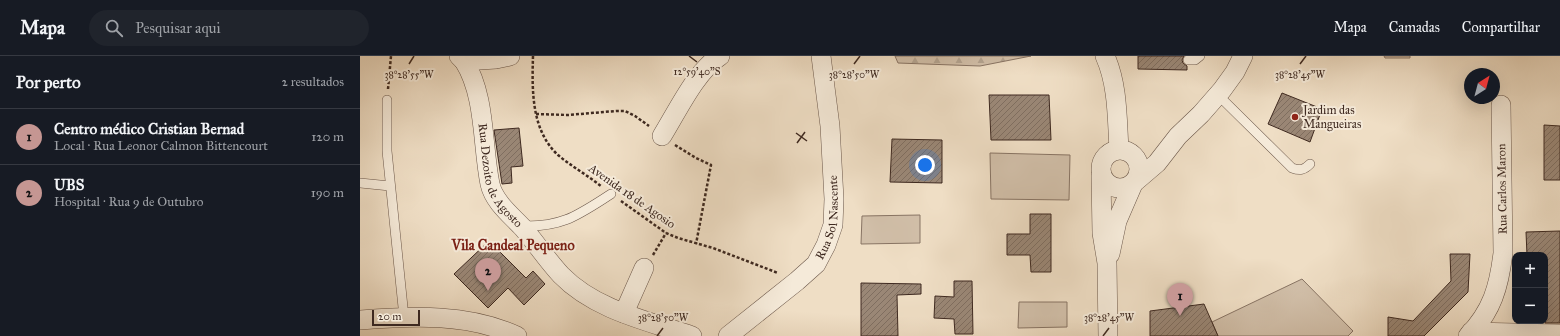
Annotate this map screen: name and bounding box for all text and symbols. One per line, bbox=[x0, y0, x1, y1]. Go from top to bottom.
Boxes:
search box bbox=[89, 10, 369, 46]
text: Mapa bbox=[20, 16, 65, 39]
icon: search bbox=[103, 17, 125, 39]
text: Pesquisar aqui bbox=[135, 19, 221, 37]
text: Mapa bbox=[1333, 19, 1367, 36]
text: Camadas bbox=[1389, 19, 1440, 36]
text: Compartilhar bbox=[1462, 19, 1540, 36]
text: 12°59'40"S bbox=[674, 66, 721, 78]
north arrow bbox=[1464, 68, 1500, 104]
text: 38°28'55"W bbox=[384, 69, 434, 81]
text: 38°28'50"W bbox=[829, 69, 880, 81]
text: 38°28'45"W bbox=[1275, 69, 1326, 81]
text: Por perto bbox=[16, 72, 81, 93]
text: 2 resultados bbox=[281, 74, 344, 90]
place label: Jardim das Mangueiras bbox=[1301, 103, 1361, 132]
marker: Jardim das Mangueiras bbox=[1290, 112, 1300, 122]
text: Centro médico Cristian Bernad bbox=[54, 120, 244, 138]
street label: Rua Dezoito de Agosto bbox=[476, 122, 525, 230]
text: 1 bbox=[26, 129, 32, 145]
text: 120 m bbox=[311, 129, 344, 145]
text: Local · Rua Leonor Calmon Bittencourt bbox=[54, 138, 268, 154]
street label: Rua Carlos Maron bbox=[1494, 143, 1510, 235]
your location bbox=[915, 155, 935, 175]
street label: Avenida 18 de Agosio bbox=[585, 160, 678, 232]
street label: Rua Sol Nascente bbox=[813, 175, 841, 262]
text: UBS bbox=[54, 176, 84, 194]
text: 2 bbox=[26, 185, 32, 201]
text: 190 m bbox=[311, 185, 344, 201]
text: Hospital · Rua 9 de Outubro bbox=[54, 194, 203, 210]
district label: Vila Candeal Pequeno bbox=[450, 237, 575, 255]
map controls bbox=[1512, 252, 1548, 324]
button: + bbox=[1512, 252, 1548, 288]
pin: 2 bbox=[475, 258, 501, 291]
pin: 1 bbox=[1167, 283, 1193, 316]
button: − bbox=[1512, 288, 1548, 324]
scale bar bbox=[372, 308, 420, 327]
text: 20 m bbox=[378, 310, 401, 323]
text: 38°28'50"W bbox=[638, 312, 689, 324]
text: 38°28'45"W bbox=[1084, 312, 1135, 324]

